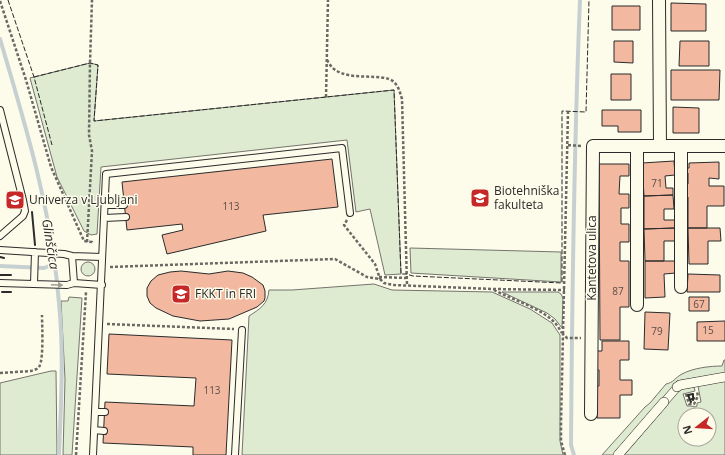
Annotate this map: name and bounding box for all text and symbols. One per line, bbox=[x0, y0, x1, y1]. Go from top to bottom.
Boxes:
house number: 71 bbox=[651, 176, 663, 190]
place label: Biotehniška fakulteta bbox=[494, 182, 559, 213]
school or university icon: Biotehniška fakulteta bbox=[469, 187, 491, 209]
school or university icon: Univerza v Ljubljani bbox=[4, 189, 26, 211]
place label: Univerza v Ljubljani bbox=[29, 191, 137, 208]
house number: 113 bbox=[222, 199, 240, 213]
street label: Kantetova ulica bbox=[583, 215, 600, 301]
water label: Glinščica bbox=[38, 217, 64, 271]
one-way arrow bbox=[51, 281, 63, 288]
school or university icon: FKKT in FRI bbox=[170, 283, 192, 305]
house number: 87 bbox=[612, 284, 624, 298]
place label: FKKT in FRI bbox=[195, 285, 256, 302]
house number: 67 bbox=[693, 297, 705, 311]
house number: 15 bbox=[702, 323, 714, 337]
house number: 79 bbox=[651, 324, 663, 338]
house number: 113 bbox=[203, 383, 221, 397]
north arrow bbox=[677, 407, 717, 447]
text: N bbox=[678, 424, 695, 437]

